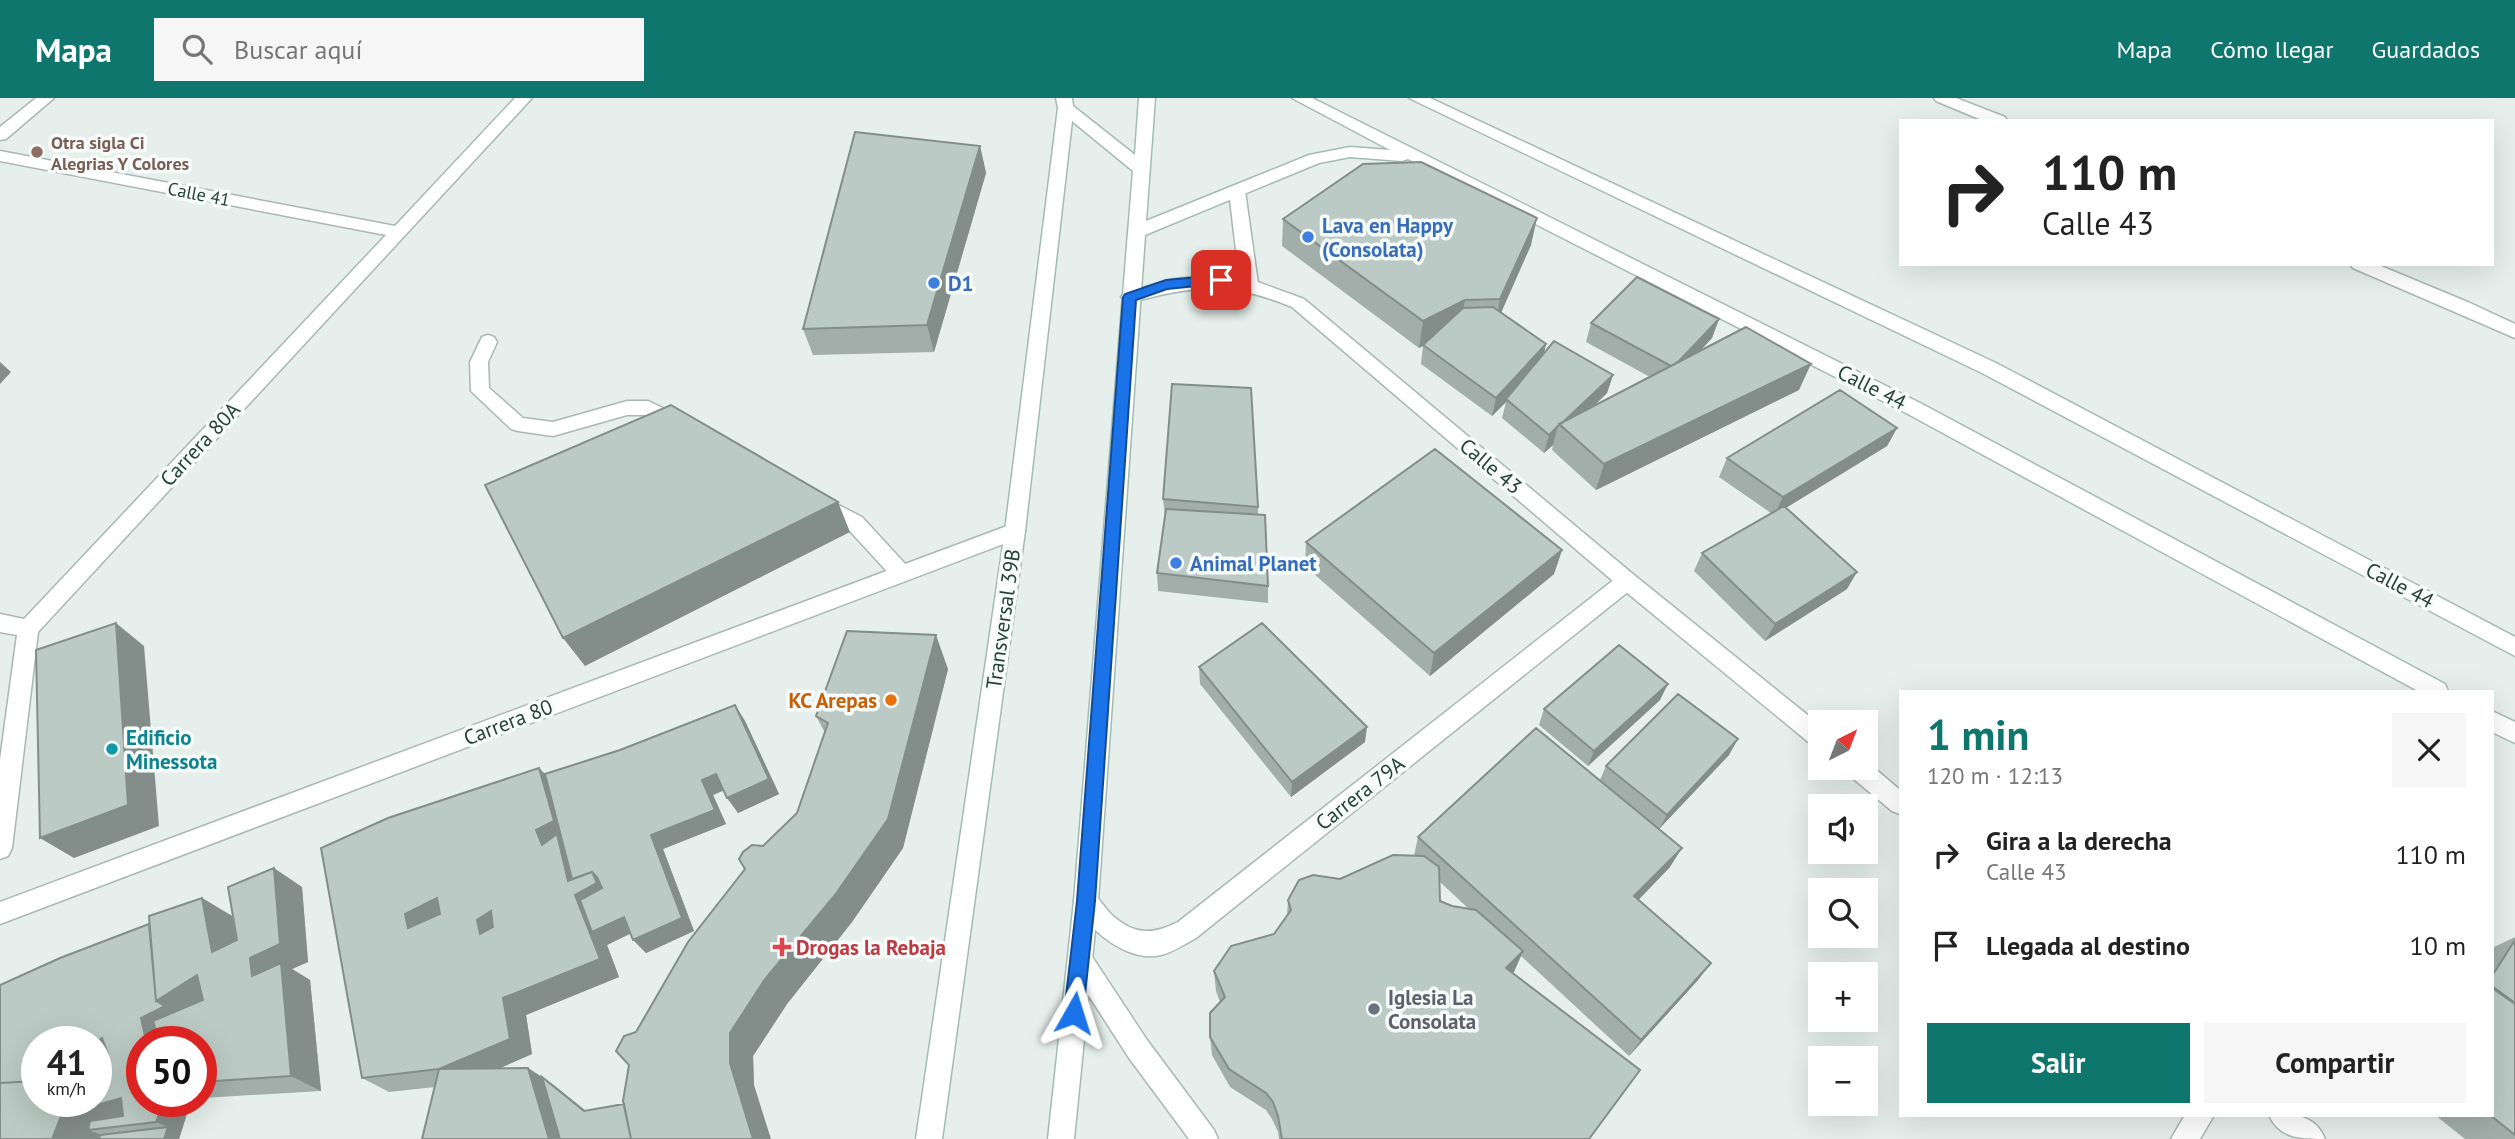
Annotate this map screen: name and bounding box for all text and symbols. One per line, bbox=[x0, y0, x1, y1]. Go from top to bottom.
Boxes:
search box bbox=[154, 18, 644, 81]
text: Mapa bbox=[35, 28, 112, 71]
icon: search bbox=[178, 30, 216, 68]
text: Buscar aquí bbox=[234, 33, 362, 66]
text: Mapa bbox=[2116, 34, 2172, 65]
text: Cómo llegar bbox=[2210, 34, 2334, 65]
text: Guardados bbox=[2372, 34, 2480, 65]
place label: Otra sigla Ci Alegrias Y Colores bbox=[51, 131, 190, 175]
text: 110 m bbox=[2042, 140, 2177, 204]
marker: Otra sigla Ci Alegrias Y Colores bbox=[29, 144, 45, 160]
icon: right bbox=[1927, 147, 2018, 238]
street label: Calle 41 bbox=[166, 177, 232, 211]
text: Calle 43 bbox=[2042, 202, 2154, 244]
place label: Lava en Happy (Consolata) bbox=[1322, 212, 1454, 263]
marker: Lava en Happy (Consolata) bbox=[1300, 229, 1316, 245]
pin bbox=[1191, 250, 1251, 310]
icon: arrive bbox=[1202, 261, 1240, 299]
place label: D1 bbox=[948, 270, 974, 297]
marker: D1 bbox=[926, 275, 942, 291]
street label: Calle 44 bbox=[1833, 358, 1911, 416]
street label: Carrera 80A bbox=[154, 396, 246, 492]
street label: Calle 43 bbox=[1454, 432, 1528, 500]
street label: Transversal 39B bbox=[980, 547, 1026, 691]
place label: Animal Planet bbox=[1190, 550, 1317, 577]
marker: Animal Planet bbox=[1168, 555, 1184, 571]
street label: Calle 44 bbox=[2361, 556, 2439, 614]
place label: KC Arepas bbox=[788, 687, 877, 714]
marker: KC Arepas bbox=[883, 692, 899, 708]
street label: Carrera 80 bbox=[460, 693, 556, 751]
text: 1 min bbox=[1927, 707, 2029, 762]
north arrow bbox=[1808, 710, 1878, 780]
map controls bbox=[1808, 710, 1878, 1116]
button: close bbox=[2392, 713, 2466, 787]
place label: Edificio Minessota bbox=[126, 724, 217, 775]
marker: Edificio Minessota bbox=[104, 741, 120, 757]
street label: Carrera 79A bbox=[1310, 749, 1410, 836]
text: 120 m · 12:13 bbox=[1927, 761, 2063, 790]
button: sound bbox=[1808, 794, 1878, 864]
text: Gira a la derecha bbox=[1986, 824, 2172, 857]
icon: right bbox=[1927, 836, 1965, 874]
text: 110 m bbox=[2395, 838, 2466, 871]
text: Calle 43 bbox=[1986, 857, 2066, 886]
button: search bbox=[1808, 878, 1878, 948]
icon: arrive bbox=[1927, 927, 1965, 965]
text: Llegada al destino bbox=[1986, 929, 2190, 962]
text: 10 m bbox=[2410, 929, 2466, 962]
place label: Drogas la Rebaja bbox=[796, 934, 946, 961]
marker: Drogas la Rebaja bbox=[774, 939, 790, 955]
button: + bbox=[1808, 962, 1878, 1032]
position arrow bbox=[1037, 976, 1111, 1050]
place label: Iglesia La Consolata bbox=[1388, 984, 1476, 1035]
marker: Iglesia La Consolata bbox=[1366, 1001, 1382, 1017]
button: Salir bbox=[1927, 1023, 2190, 1103]
button: Compartir bbox=[2204, 1023, 2466, 1103]
speed limit sign: 50 bbox=[126, 1026, 217, 1117]
text: 41 bbox=[47, 1039, 86, 1085]
button: − bbox=[1808, 1046, 1878, 1116]
text: km/h bbox=[47, 1077, 86, 1100]

